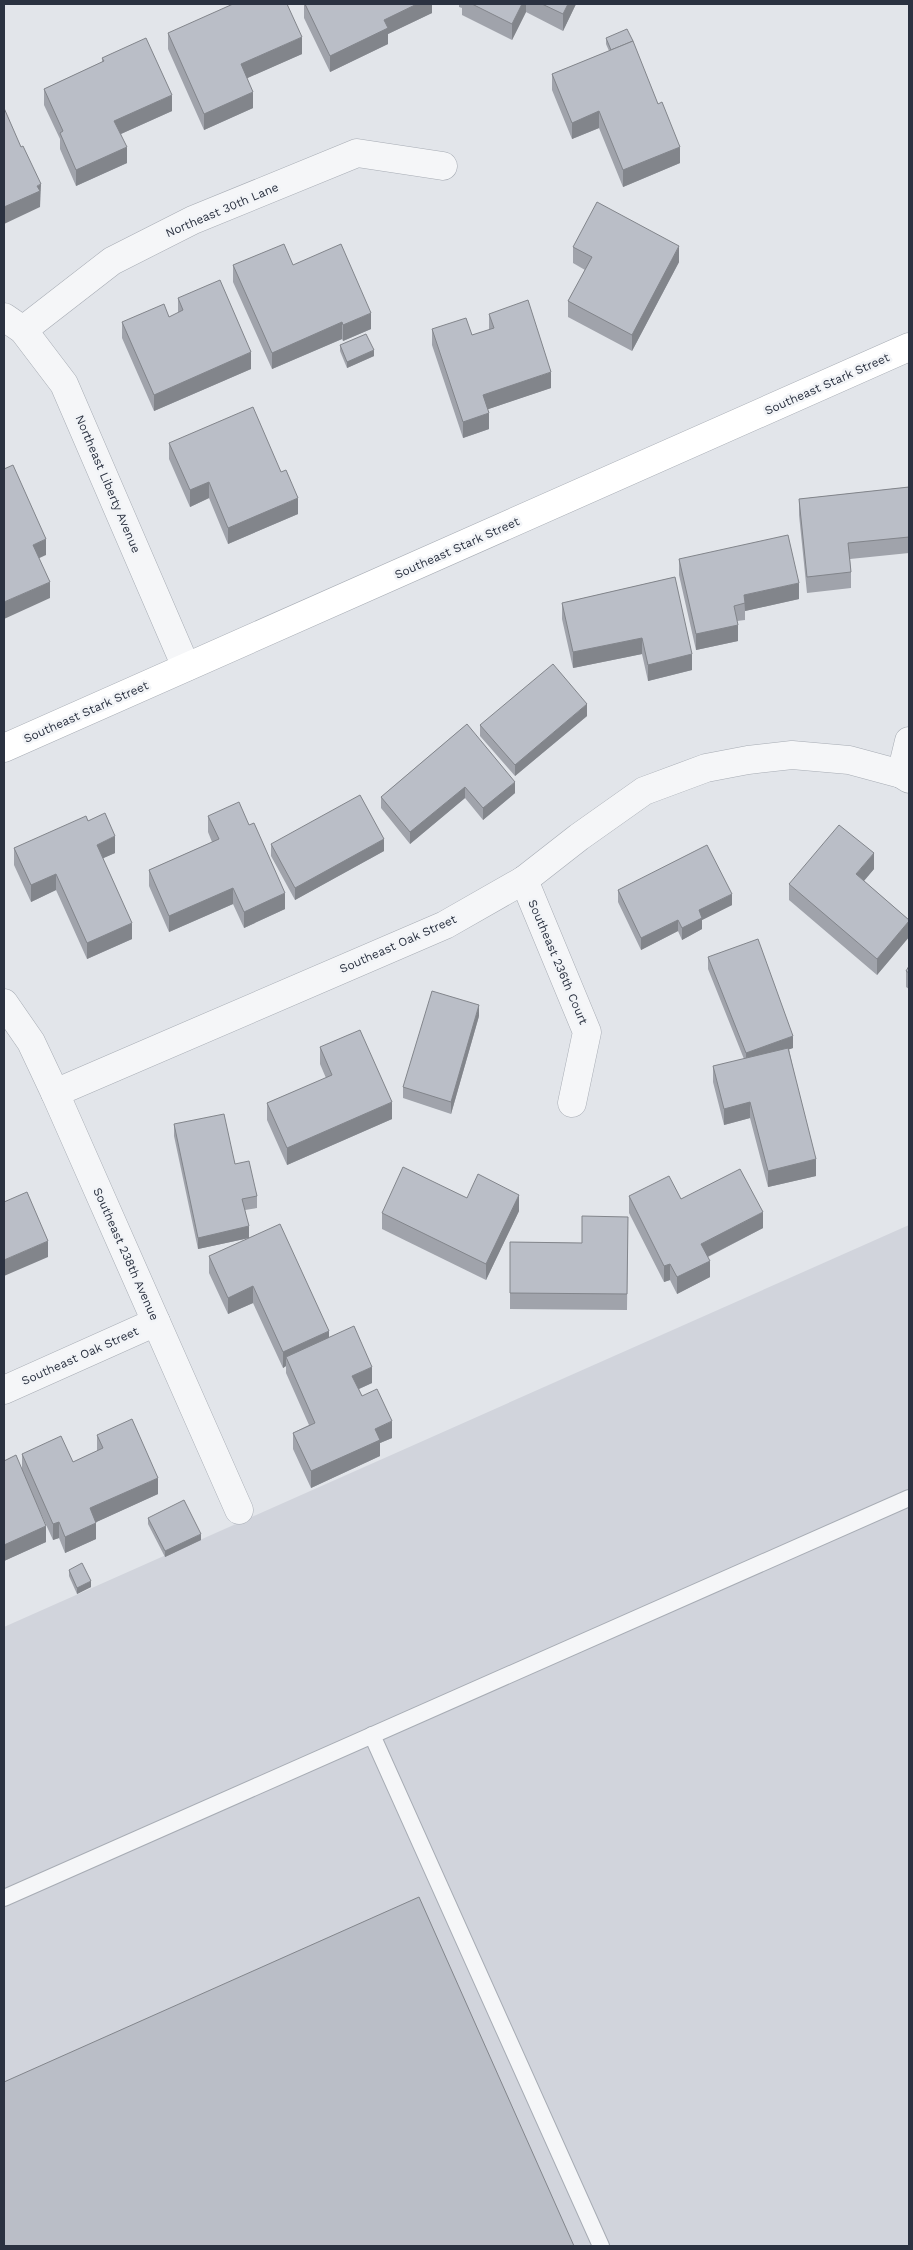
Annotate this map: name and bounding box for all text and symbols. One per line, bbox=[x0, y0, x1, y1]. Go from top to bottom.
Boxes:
street label: Northeast 30th Lane bbox=[163, 180, 281, 240]
street label: Southeast Stark Street bbox=[762, 350, 892, 418]
street label: Northeast Liberty Avenue bbox=[73, 413, 143, 555]
street label: Southeast Stark Street bbox=[392, 514, 522, 582]
street label: Southeast Stark Street bbox=[21, 678, 151, 746]
street label: Southeast 236th Court bbox=[525, 898, 591, 1026]
street label: Southeast Oak Street bbox=[337, 912, 459, 976]
street label: Southeast 238th Avenue bbox=[90, 1185, 162, 1323]
street label: Southeast Oak Street bbox=[19, 1324, 141, 1388]

